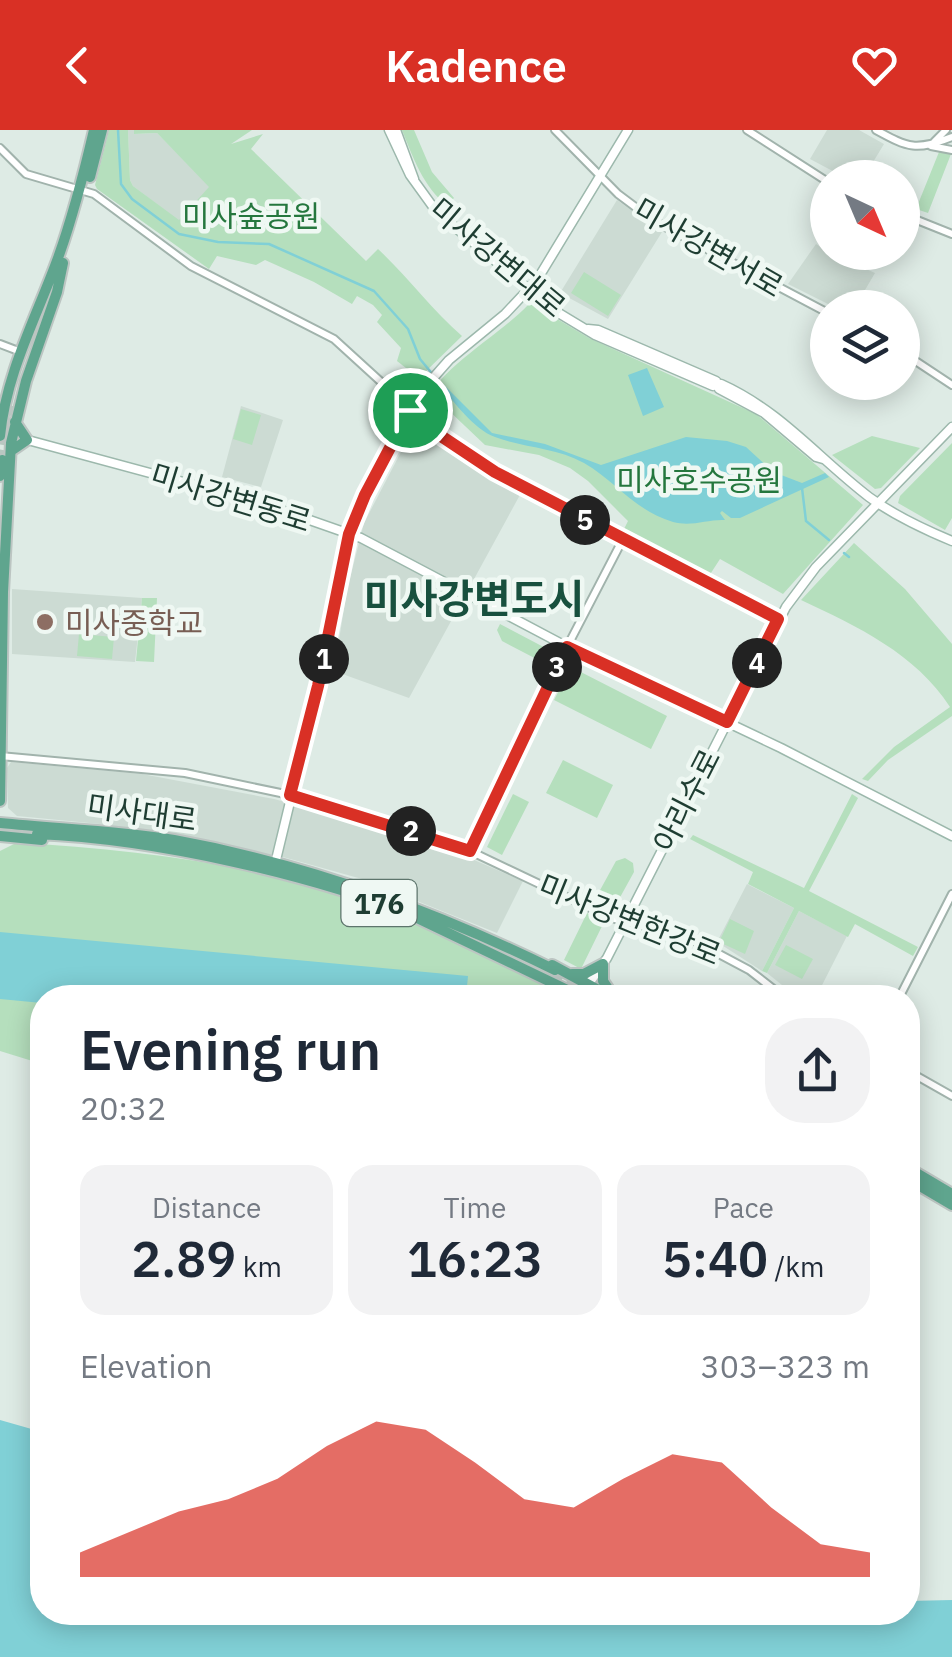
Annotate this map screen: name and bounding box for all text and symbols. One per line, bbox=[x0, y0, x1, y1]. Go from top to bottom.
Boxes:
text: Kadence bbox=[385, 36, 567, 94]
icon: back bbox=[50, 38, 105, 93]
icon: heart bbox=[847, 38, 902, 93]
north arrow bbox=[810, 160, 920, 270]
map controls bbox=[810, 160, 920, 400]
street label: 미사강변대로 bbox=[422, 189, 574, 325]
street label: 미사강변서로 bbox=[628, 189, 790, 305]
park label: 미사숲공원 bbox=[182, 196, 320, 235]
button: layers bbox=[810, 290, 920, 400]
pin bbox=[368, 368, 453, 453]
icon: arrive bbox=[383, 383, 438, 438]
street label: 미사강변동로 bbox=[146, 454, 316, 540]
park label: 미사호수공원 bbox=[616, 460, 782, 499]
pin: 5 bbox=[560, 495, 610, 545]
text: 5 bbox=[577, 501, 593, 538]
district label: 미사강변도시 bbox=[364, 572, 584, 624]
place label: 미사중학교 bbox=[65, 603, 203, 642]
marker: 미사중학교 bbox=[34, 611, 56, 633]
pin: 1 bbox=[299, 634, 349, 684]
pin: 4 bbox=[732, 638, 782, 688]
text: 1 bbox=[316, 640, 332, 677]
pin: 3 bbox=[532, 642, 582, 692]
text: 4 bbox=[749, 644, 765, 681]
text: 3 bbox=[549, 648, 565, 685]
street label: 아리수로 bbox=[644, 742, 728, 858]
street label: 미사대로 bbox=[85, 785, 199, 839]
pin: 2 bbox=[386, 806, 436, 856]
text: 2 bbox=[403, 812, 419, 849]
street label: 미사강변한강로 bbox=[533, 865, 727, 973]
road number: 176 bbox=[342, 880, 416, 926]
text: Evening run bbox=[80, 1014, 381, 1085]
button: share bbox=[765, 1018, 870, 1123]
text: 20:32 bbox=[80, 1087, 166, 1129]
text: Distance bbox=[152, 1189, 261, 1226]
text: Time bbox=[444, 1189, 506, 1226]
text: Pace bbox=[713, 1189, 774, 1226]
text: 2.89 bbox=[131, 1226, 236, 1291]
text: 16:23 bbox=[407, 1226, 543, 1291]
text: 5:40 bbox=[662, 1226, 768, 1291]
text: km bbox=[236, 1248, 282, 1285]
text: /km bbox=[768, 1248, 825, 1285]
text: Elevation bbox=[80, 1345, 213, 1387]
text: 303–323 m bbox=[700, 1345, 870, 1387]

